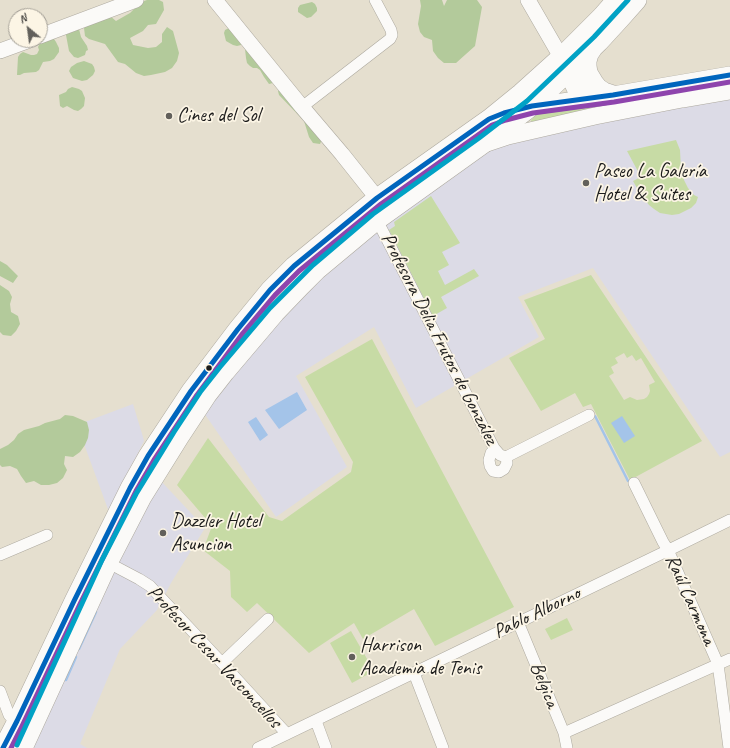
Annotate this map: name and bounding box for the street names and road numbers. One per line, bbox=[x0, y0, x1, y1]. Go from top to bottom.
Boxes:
street label: Profesora Delia Frutos de González bbox=[375, 229, 503, 449]
street label: Raúl Carmona bbox=[659, 551, 721, 649]
street label: Profesor Cesar Vasconcellos bbox=[142, 581, 286, 733]
street label: Pablo Alborno bbox=[490, 582, 584, 644]
street label: Belgica bbox=[524, 659, 564, 711]

